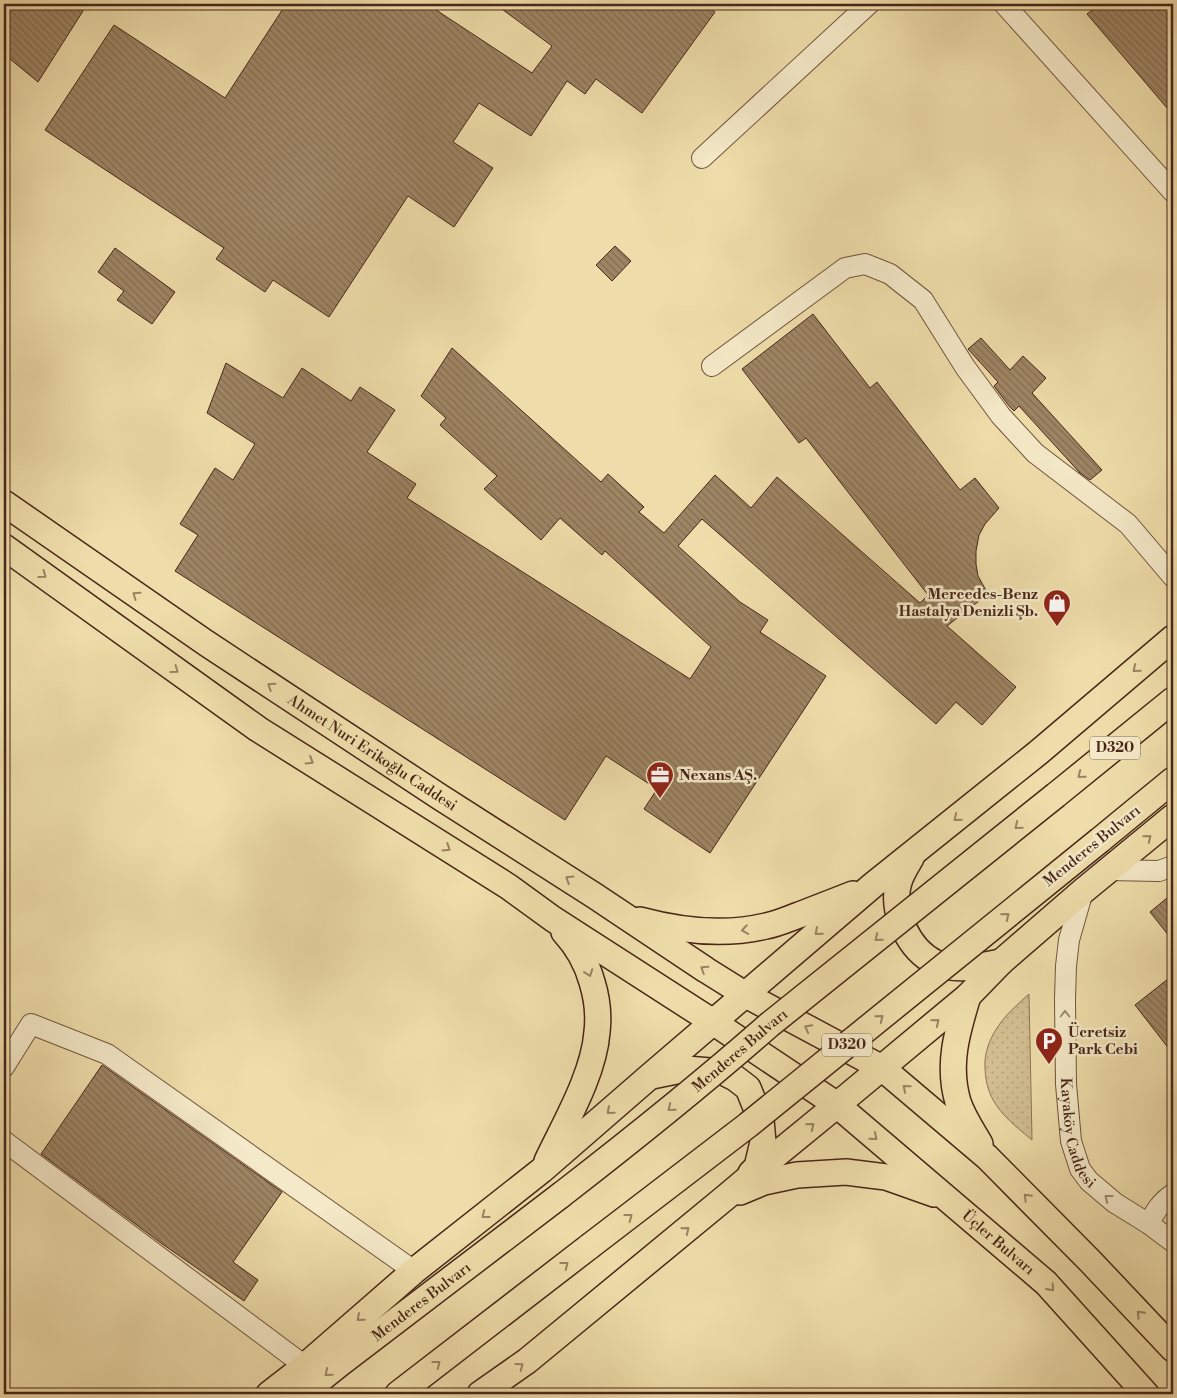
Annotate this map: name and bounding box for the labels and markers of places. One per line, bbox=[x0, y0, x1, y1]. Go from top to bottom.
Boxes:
place label: Mercedes-Benz Hastalya Denizli Şb. bbox=[899, 585, 1038, 621]
shop icon: Mercedes-Benz Hastalya Denizli Şb. bbox=[1042, 588, 1072, 627]
office icon: Nexans AŞ. bbox=[645, 760, 675, 799]
place label: Nexans AŞ. bbox=[679, 766, 757, 785]
place label: Ücretsiz Park Cebi bbox=[1068, 1022, 1138, 1059]
parking icon: Ücretsiz Park Cebi bbox=[1034, 1026, 1064, 1065]

